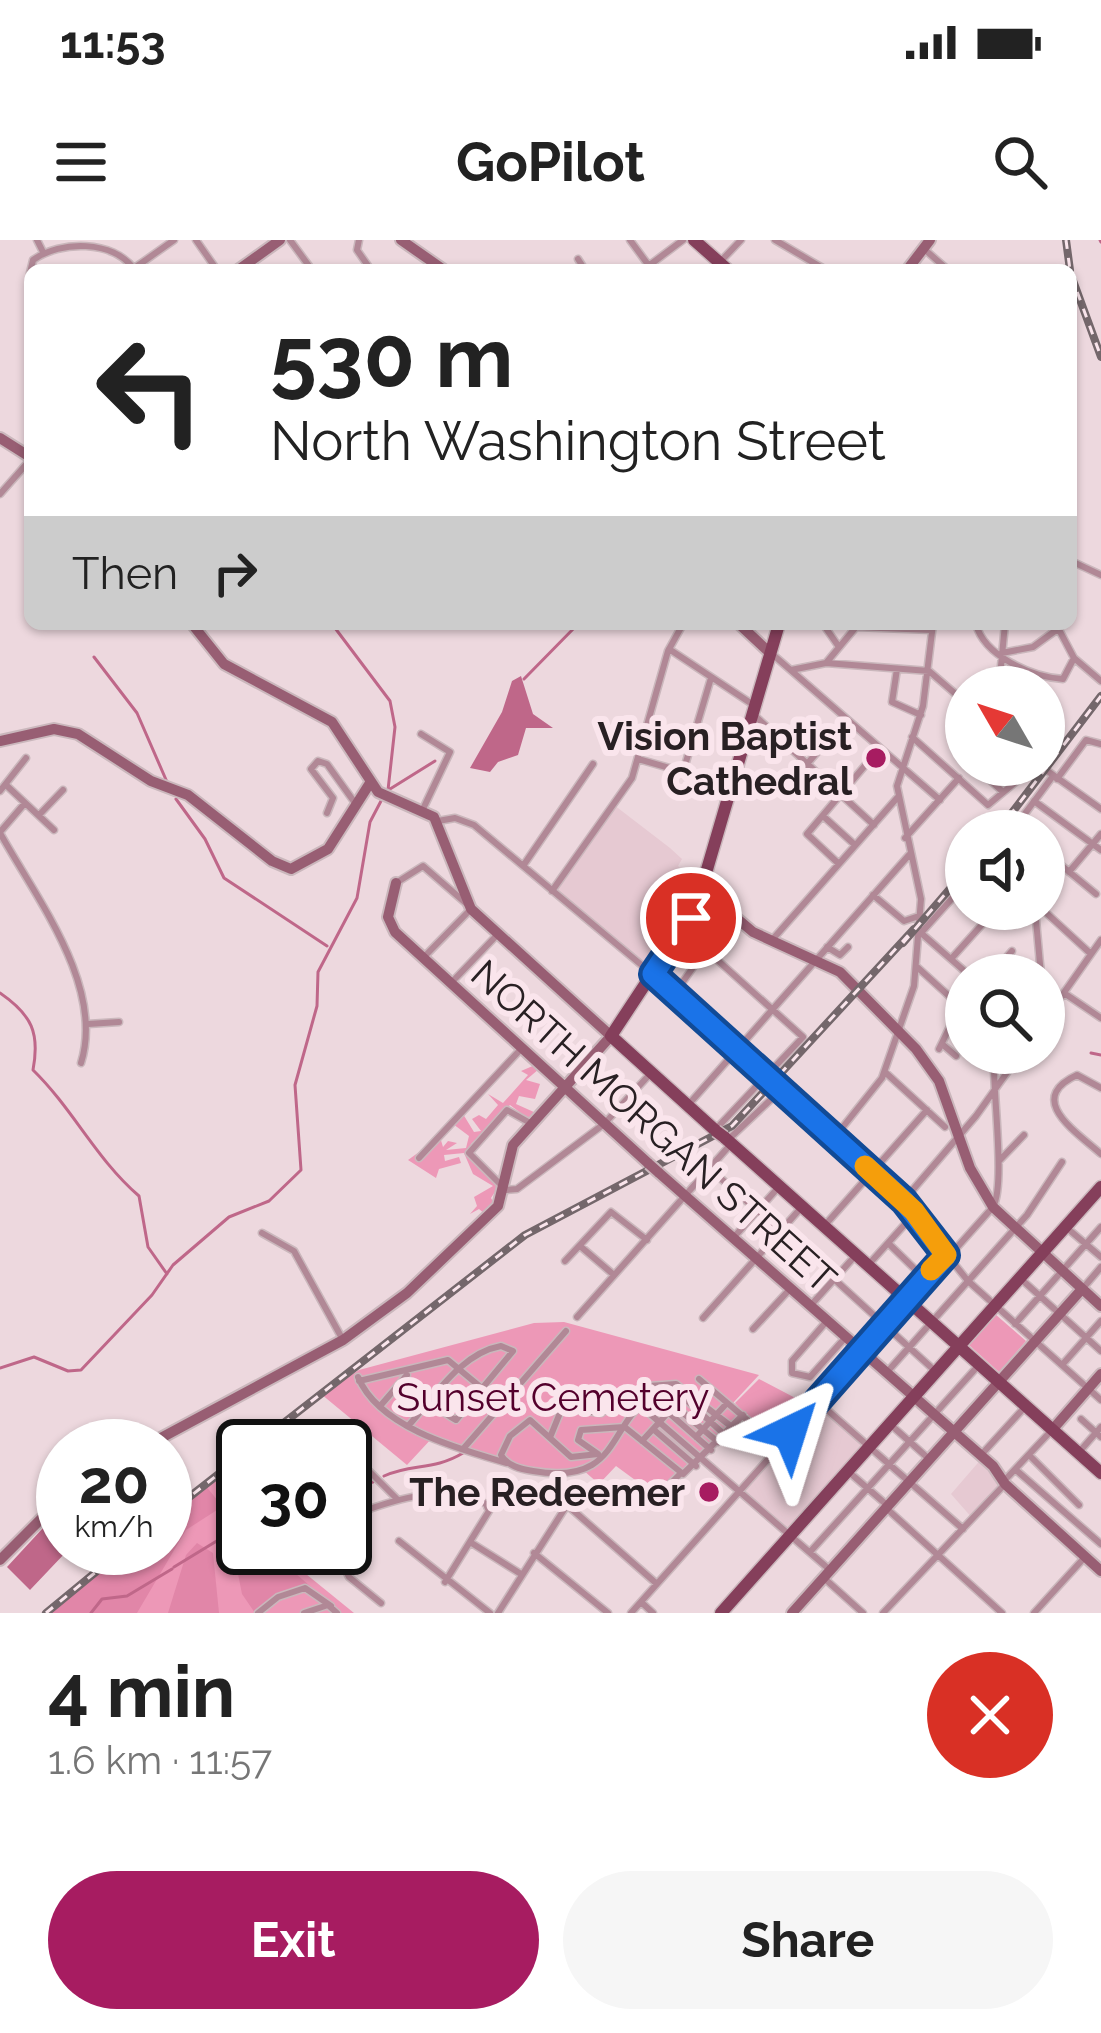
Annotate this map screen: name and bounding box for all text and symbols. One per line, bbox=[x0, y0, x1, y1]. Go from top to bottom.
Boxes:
text: 11:53 bbox=[60, 16, 166, 69]
icon: menu bbox=[48, 129, 114, 195]
icon: search bbox=[987, 129, 1053, 195]
text: GoPilot bbox=[456, 130, 645, 194]
text: 530 m bbox=[270, 308, 513, 407]
icon: left bbox=[72, 312, 228, 468]
text: North Washington Street bbox=[270, 409, 886, 473]
icon: right bbox=[202, 540, 268, 606]
text: Then bbox=[72, 547, 178, 600]
north arrow bbox=[945, 666, 1065, 786]
map controls bbox=[945, 666, 1065, 1074]
place label: Vision Baptist Cathedral bbox=[598, 713, 853, 804]
marker: Vision Baptist Cathedral bbox=[863, 745, 889, 771]
button: sound bbox=[945, 810, 1065, 930]
pin bbox=[640, 867, 742, 969]
icon: arrive bbox=[658, 885, 724, 951]
street label: NORTH MORGAN STREET bbox=[462, 950, 846, 1302]
button: search bbox=[945, 954, 1065, 1074]
position arrow bbox=[727, 1369, 853, 1495]
park label: Sunset Cemetery bbox=[397, 1374, 709, 1420]
speed limit sign: 30 bbox=[216, 1419, 372, 1575]
text: 20 bbox=[79, 1447, 149, 1517]
place label: The Redeemer bbox=[409, 1469, 685, 1515]
marker: The Redeemer bbox=[696, 1479, 722, 1505]
text: km/h bbox=[74, 1509, 154, 1544]
text: 4 min bbox=[48, 1649, 235, 1734]
button: close bbox=[927, 1652, 1053, 1778]
text: 1.6 km · 11:57 bbox=[48, 1737, 272, 1783]
button: Exit bbox=[48, 1871, 539, 2009]
button: Share bbox=[563, 1871, 1053, 2009]

